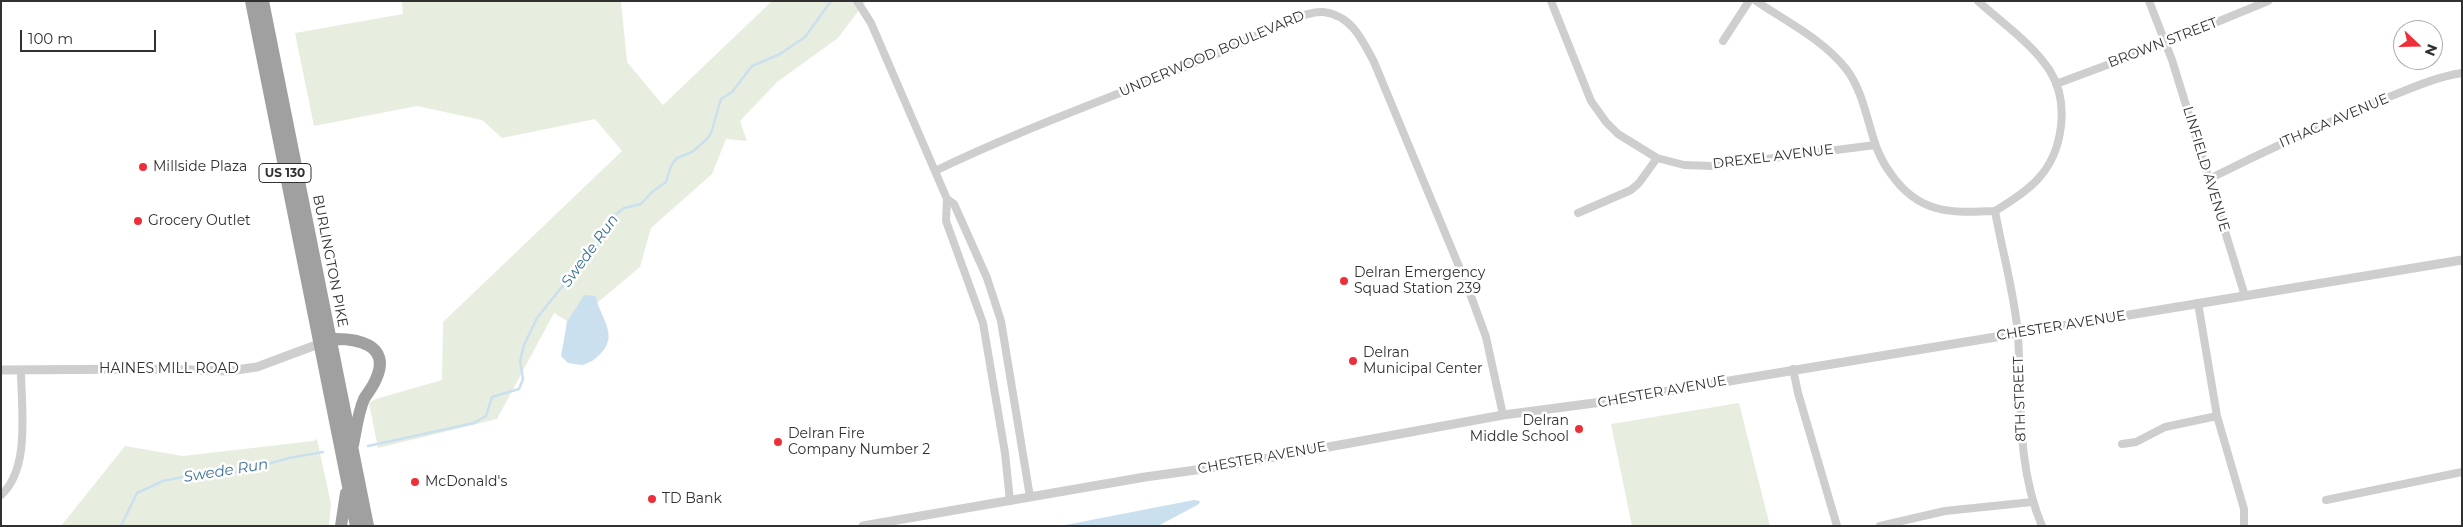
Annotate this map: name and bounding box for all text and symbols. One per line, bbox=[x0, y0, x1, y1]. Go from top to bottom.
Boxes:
street label: UNDERWOOD BOULEVARD bbox=[1117, 7, 1307, 101]
street label: BROWN STREET bbox=[2106, 14, 2220, 72]
scale bar bbox=[22, 20, 159, 52]
north arrow bbox=[2393, 20, 2443, 70]
text: 100 m bbox=[28, 29, 73, 48]
text: N bbox=[2421, 42, 2441, 59]
street label: ITHACA AVENUE bbox=[2277, 90, 2391, 152]
street label: LINFIELD AVENUE bbox=[2179, 104, 2233, 234]
street label: DREXEL AVENUE bbox=[1712, 141, 1834, 173]
place label: Millside Plaza bbox=[153, 159, 247, 175]
marker: Millside Plaza bbox=[137, 161, 149, 173]
road number: US 130 bbox=[259, 164, 311, 182]
street label: BURLINGTON PIKE bbox=[309, 193, 351, 329]
water label: Swede Run bbox=[558, 211, 622, 291]
place label: Grocery Outlet bbox=[148, 213, 251, 229]
marker: Grocery Outlet bbox=[132, 215, 144, 227]
place label: Delran Emergency Squad Station 239 bbox=[1354, 265, 1485, 298]
marker: Delran Emergency Squad Station 239 bbox=[1338, 275, 1350, 287]
street label: CHESTER AVENUE bbox=[1995, 307, 2127, 345]
place label: Delran Municipal Center bbox=[1363, 345, 1483, 378]
marker: Delran Municipal Center bbox=[1347, 355, 1359, 367]
street label: 8TH STREET bbox=[2010, 356, 2030, 442]
street label: HAINES MILL ROAD bbox=[99, 361, 239, 377]
street label: CHESTER AVENUE bbox=[1596, 372, 1728, 412]
place label: Delran Middle School bbox=[1470, 413, 1569, 446]
marker: Delran Middle School bbox=[1573, 423, 1585, 435]
place label: Delran Fire Company Number 2 bbox=[788, 426, 930, 458]
marker: Delran Fire Company Number 2 bbox=[772, 436, 784, 448]
street label: CHESTER AVENUE bbox=[1196, 438, 1328, 478]
water label: Swede Run bbox=[182, 455, 270, 487]
place label: McDonald's bbox=[425, 474, 507, 490]
marker: McDonald's bbox=[409, 476, 421, 488]
place label: TD Bank bbox=[662, 491, 722, 507]
marker: TD Bank bbox=[646, 493, 658, 505]

